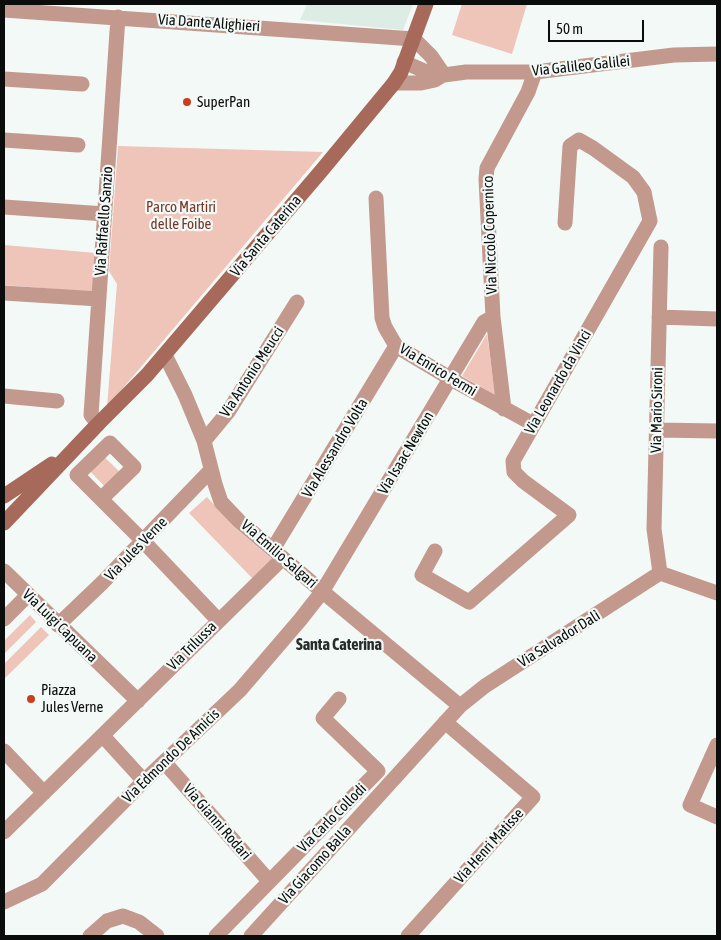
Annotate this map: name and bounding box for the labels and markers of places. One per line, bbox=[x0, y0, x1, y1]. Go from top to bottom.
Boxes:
place label: SuperPan bbox=[197, 93, 250, 111]
marker: SuperPan bbox=[181, 96, 193, 108]
place label: Piazza Jules Verne bbox=[41, 681, 103, 716]
marker: Piazza Jules Verne bbox=[25, 693, 37, 705]

